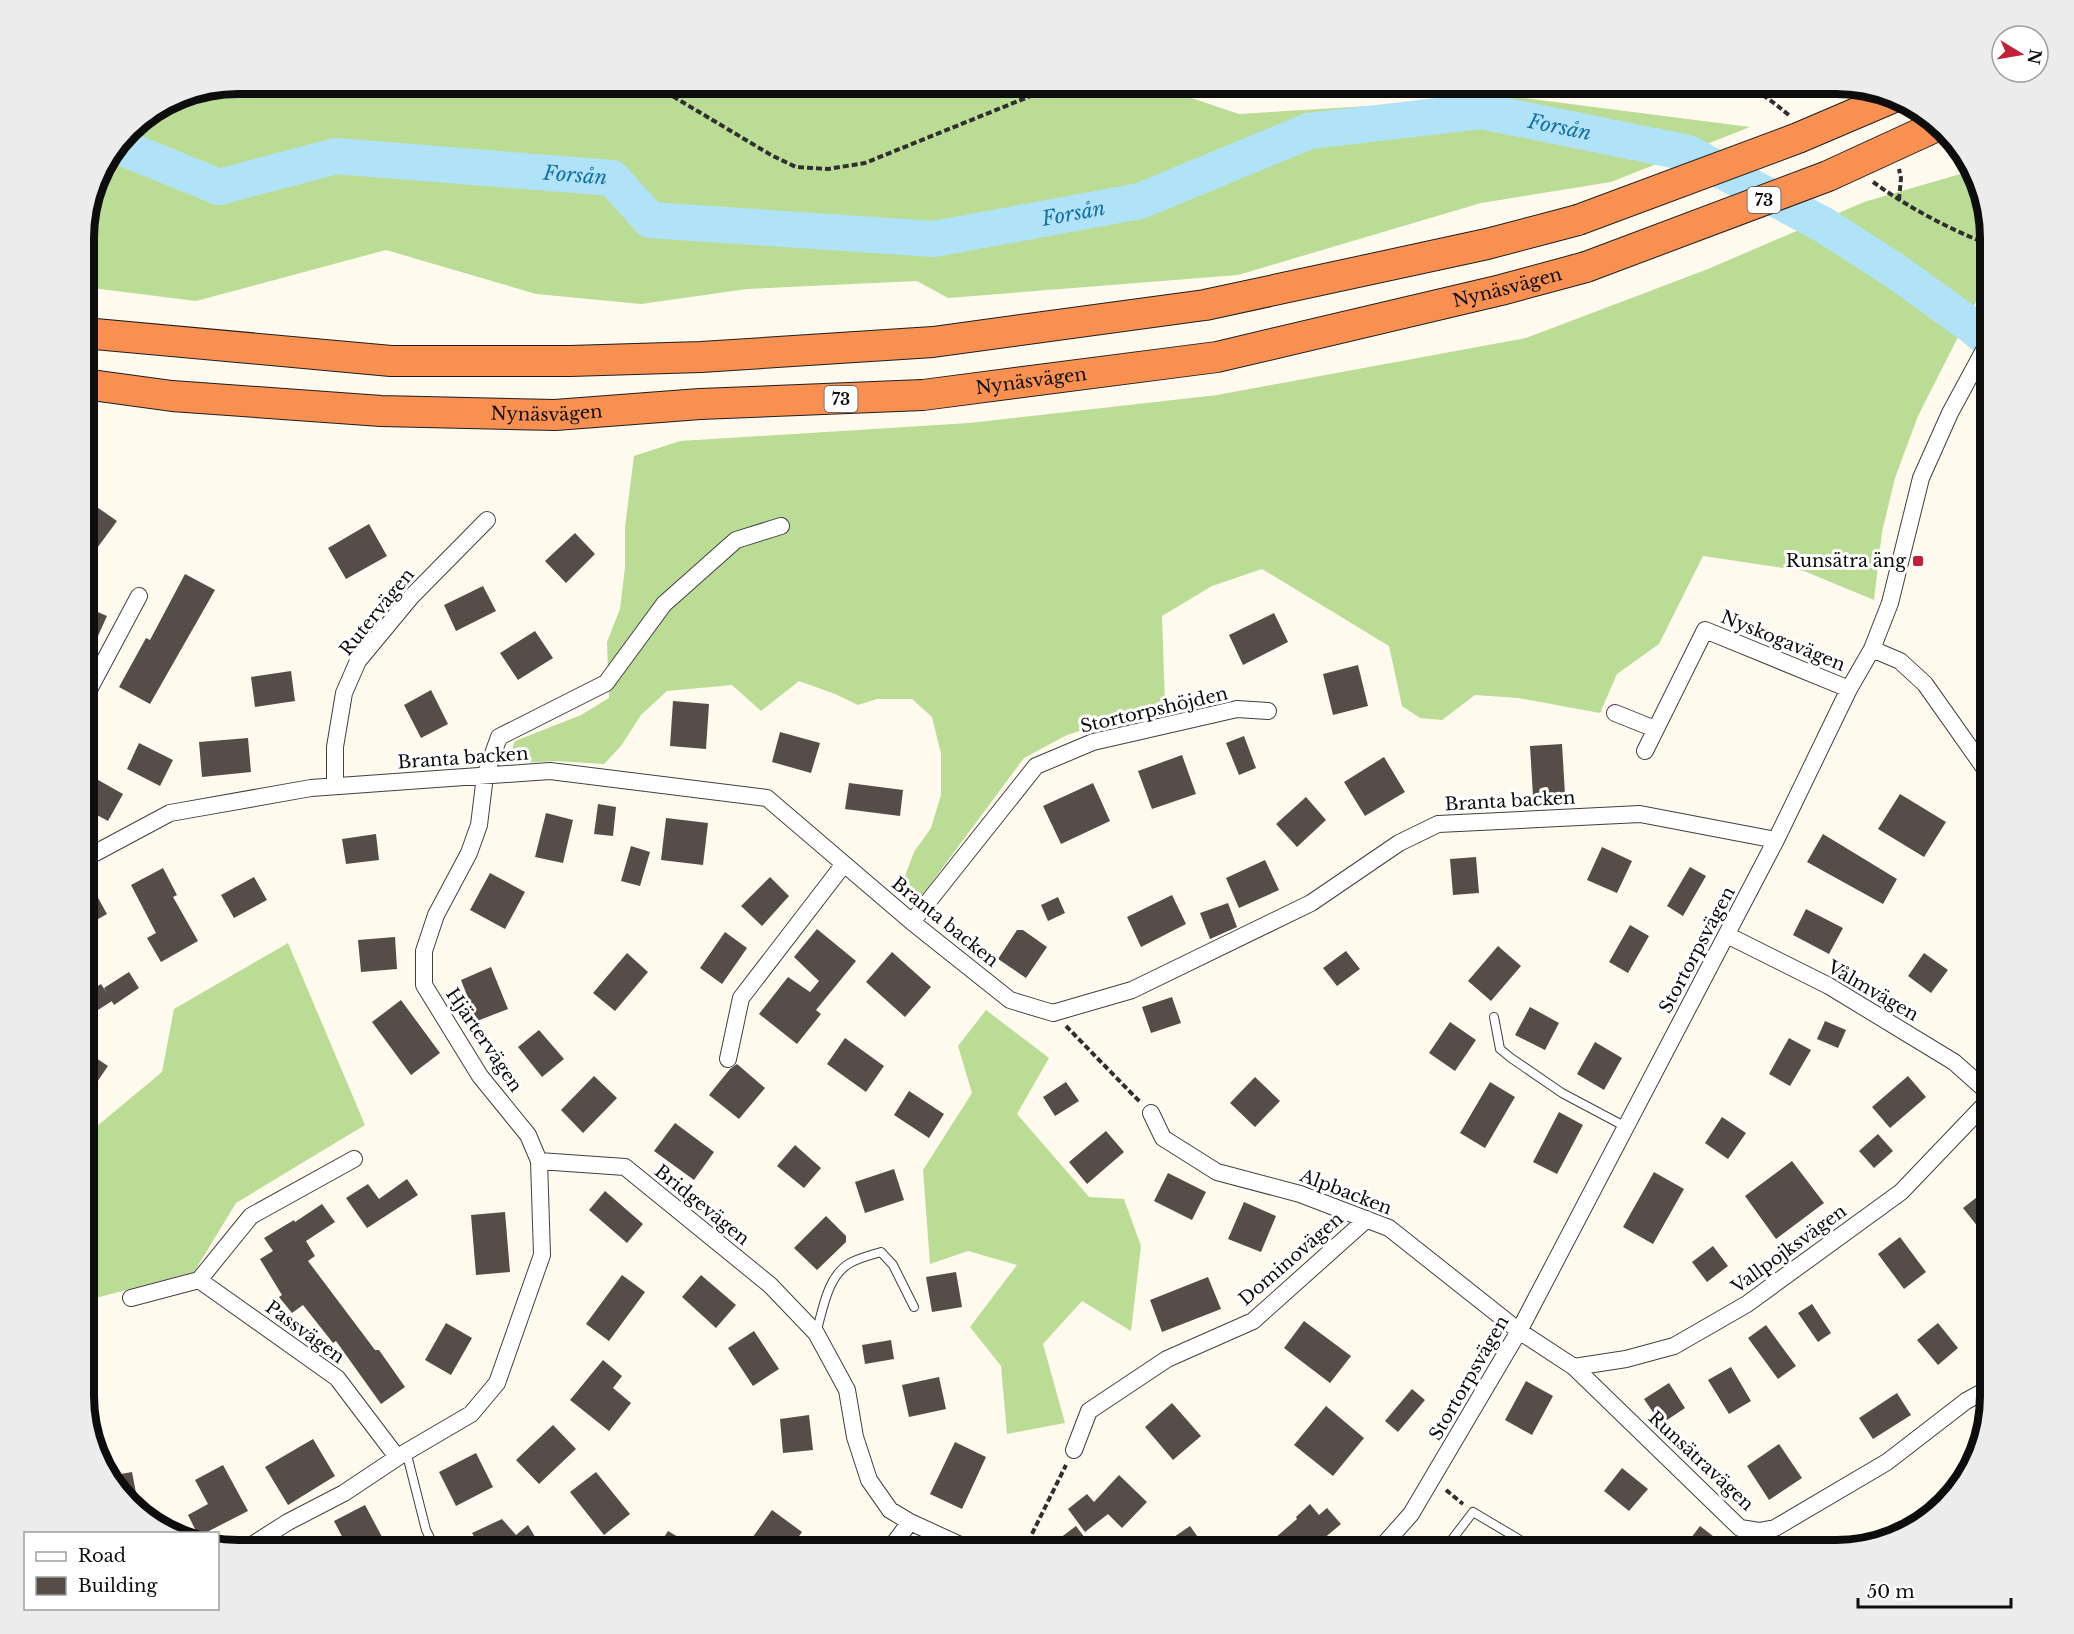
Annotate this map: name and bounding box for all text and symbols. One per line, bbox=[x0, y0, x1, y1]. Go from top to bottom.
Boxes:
north arrow bbox=[1990, 24, 2050, 84]
text: N bbox=[2023, 48, 2046, 66]
water label: Forsån bbox=[1525, 109, 1593, 145]
water label: Forsån bbox=[541, 160, 608, 190]
road number: 73 bbox=[1748, 187, 1780, 213]
water label: Forsån bbox=[1039, 196, 1107, 231]
street label: Nynäsvägen bbox=[1451, 263, 1564, 312]
street label: Nynäsvägen bbox=[974, 363, 1088, 399]
road number: 73 bbox=[824, 386, 858, 412]
street label: Nynäsvägen bbox=[490, 400, 603, 426]
place label: Runsätra äng bbox=[1786, 550, 1906, 572]
marker: Runsätra äng bbox=[1911, 554, 1925, 568]
street label: Rutervägen bbox=[335, 564, 419, 660]
street label: Nyskogavägen bbox=[1718, 606, 1848, 676]
street label: Stortorpshöjden bbox=[1078, 682, 1230, 738]
street label: Branta backen bbox=[397, 742, 529, 774]
street label: Branta backen bbox=[1444, 787, 1576, 815]
street label: Branta backen bbox=[887, 872, 1003, 972]
street label: Stortorpsvägen bbox=[1654, 883, 1740, 1017]
street label: Vålmvägen bbox=[1823, 956, 1922, 1026]
street label: Hjärtervägen bbox=[441, 984, 527, 1096]
street label: Bridgevägen bbox=[650, 1160, 754, 1250]
street label: Alpbacken bbox=[1296, 1164, 1395, 1220]
street label: Vallpojksvägen bbox=[1726, 1200, 1851, 1299]
street label: Dominovägen bbox=[1234, 1208, 1348, 1310]
street label: Passvägen bbox=[261, 1296, 349, 1368]
street label: Stortorpsvägen bbox=[1424, 1312, 1514, 1444]
street label: Runsätravägen bbox=[1644, 1407, 1758, 1515]
legend bbox=[24, 1532, 219, 1610]
text: Road bbox=[78, 1545, 126, 1567]
scale bar bbox=[1858, 1571, 2011, 1609]
text: Building bbox=[78, 1575, 157, 1597]
text: 50 m bbox=[1867, 1581, 1915, 1603]

